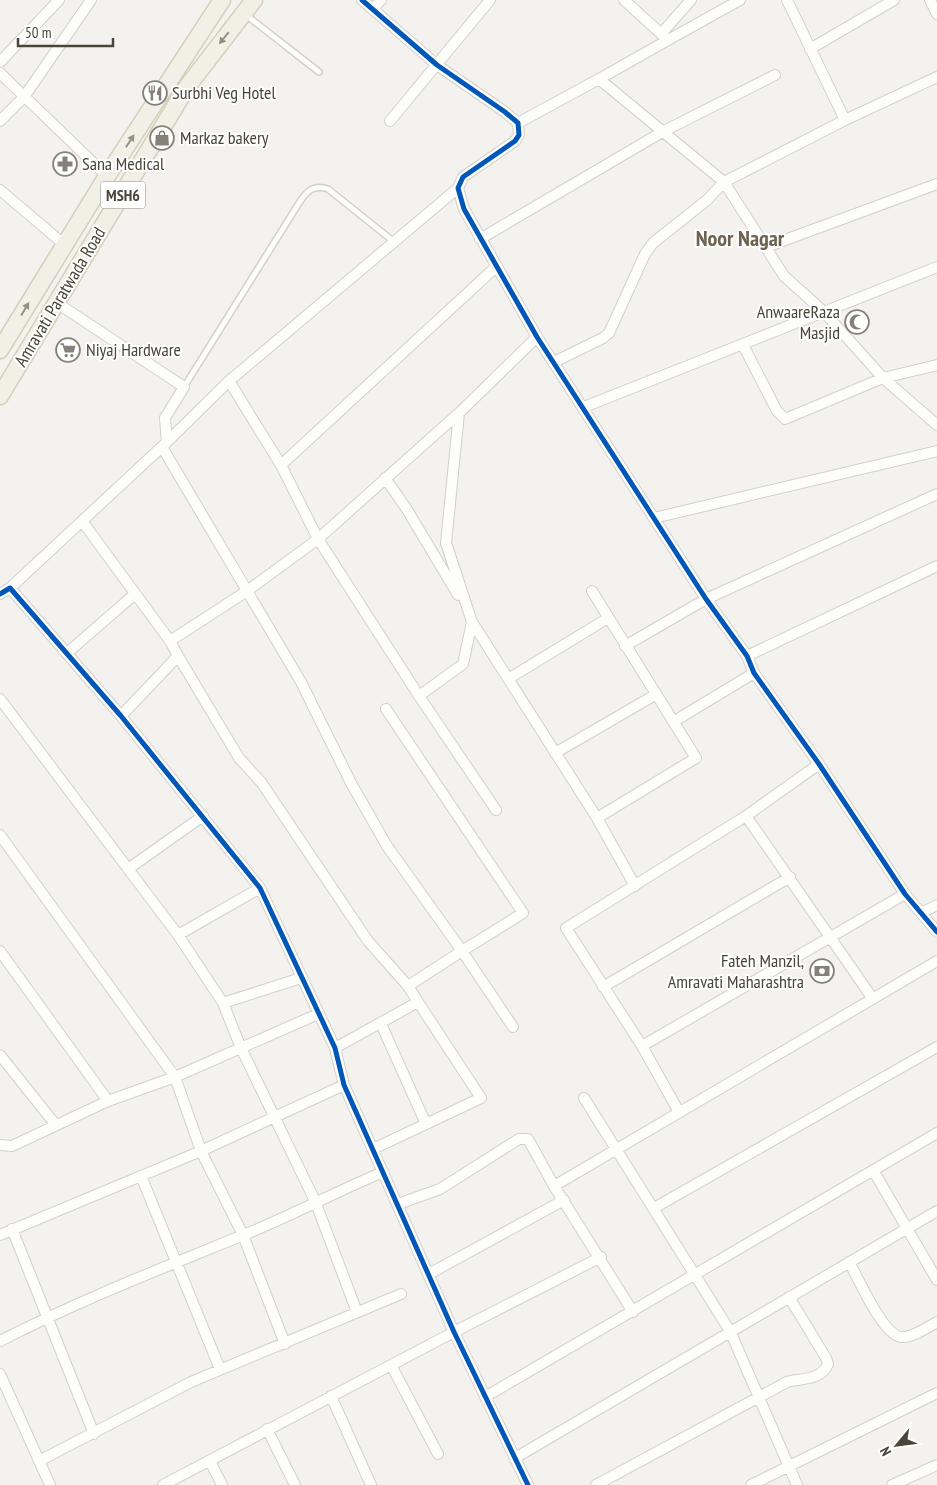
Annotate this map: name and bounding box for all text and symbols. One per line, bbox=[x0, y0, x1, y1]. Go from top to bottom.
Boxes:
scale bar bbox=[18, 15, 112, 47]
text: 50 m bbox=[25, 23, 51, 42]
one-way arrow bbox=[219, 32, 230, 45]
restaurant icon: Surbhi Veg Hotel bbox=[142, 80, 168, 106]
place label: Surbhi Veg Hotel bbox=[172, 81, 276, 104]
shop icon: Markaz bakery bbox=[149, 125, 175, 151]
place label: Markaz bakery bbox=[180, 126, 269, 149]
one-way arrow bbox=[125, 134, 134, 148]
pharmacy icon: Sana Medical bbox=[52, 151, 78, 177]
place label: Sana Medical bbox=[82, 152, 165, 175]
road number: MSH6 bbox=[100, 182, 146, 208]
street label: Amravati Paratwada Road bbox=[9, 223, 110, 371]
district label: Noor Nagar bbox=[696, 224, 785, 252]
place label: AnwaareRaza Masjid bbox=[757, 300, 840, 344]
one-way arrow bbox=[21, 302, 30, 315]
mosque icon: AnwaareRaza Masjid bbox=[844, 309, 870, 335]
supermarket icon: Niyaj Hardware bbox=[55, 337, 81, 363]
place label: Niyaj Hardware bbox=[86, 338, 181, 361]
place label: Fateh Manzil, Amravati Maharashtra bbox=[668, 949, 804, 993]
bank icon: Fateh Manzil, Amravati Maharashtra bbox=[809, 958, 835, 984]
north arrow bbox=[872, 1420, 922, 1470]
text: N bbox=[876, 1444, 895, 1459]

